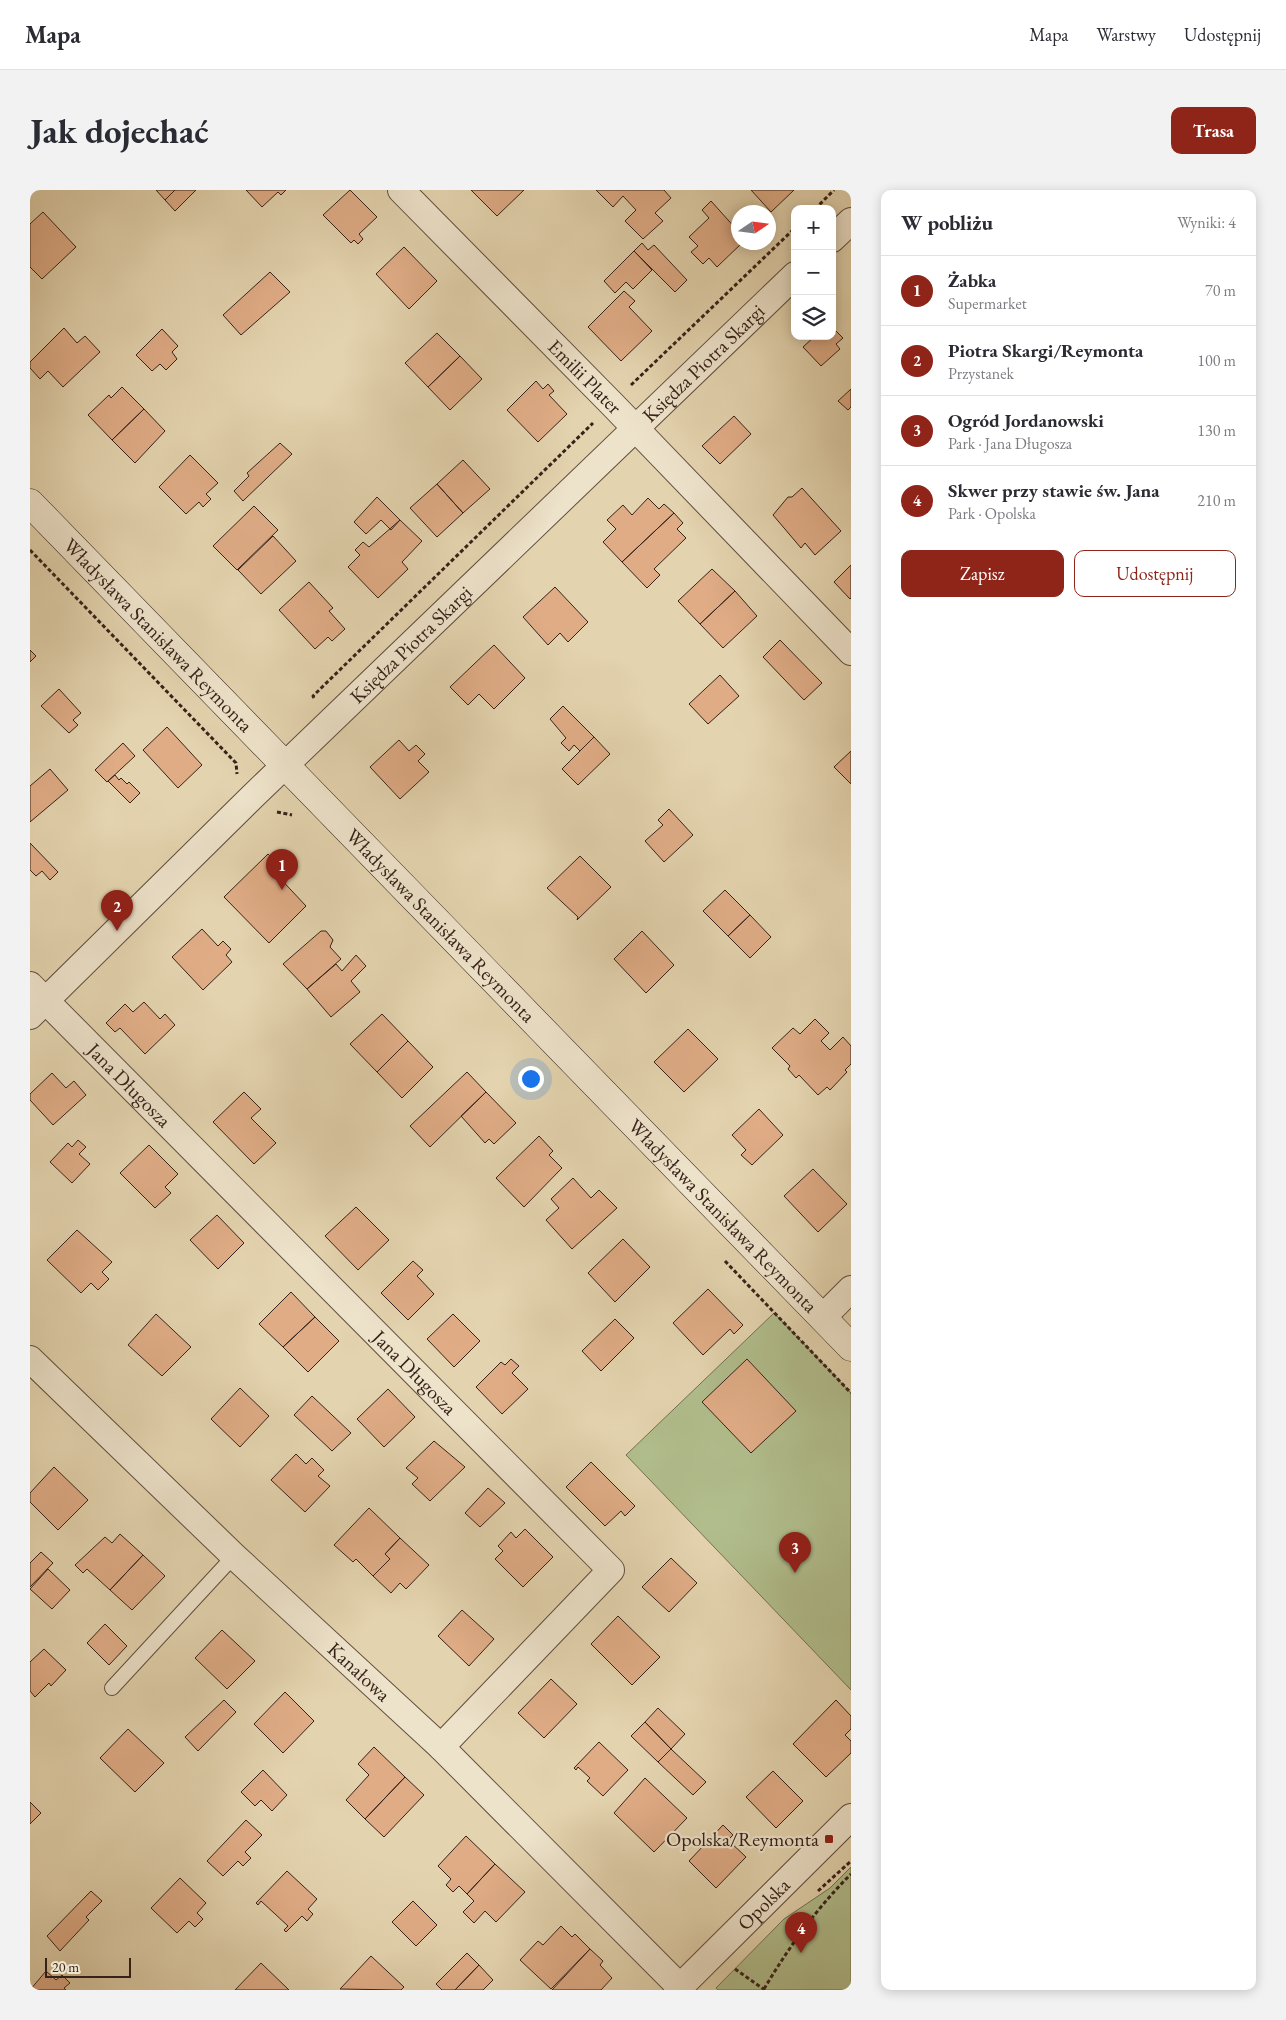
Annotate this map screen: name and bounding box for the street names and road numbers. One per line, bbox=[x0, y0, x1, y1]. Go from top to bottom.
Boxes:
street label: Księdza Piotra Skargi bbox=[637, 298, 770, 428]
street label: Emilii Plater bbox=[542, 334, 628, 420]
street label: Władysława Stanisława Reymonta bbox=[58, 532, 259, 738]
street label: Księdza Piotra Skargi bbox=[344, 580, 477, 709]
street label: Władysława Stanisława Reymonta bbox=[340, 823, 541, 1028]
street label: Jana Długosza bbox=[80, 1036, 177, 1133]
street label: Władysława Stanisława Reymonta bbox=[623, 1113, 823, 1318]
street label: Jana Długosza bbox=[366, 1323, 462, 1420]
street label: Kanałowa bbox=[322, 1636, 396, 1707]
street label: Opolska bbox=[732, 1872, 795, 1936]

